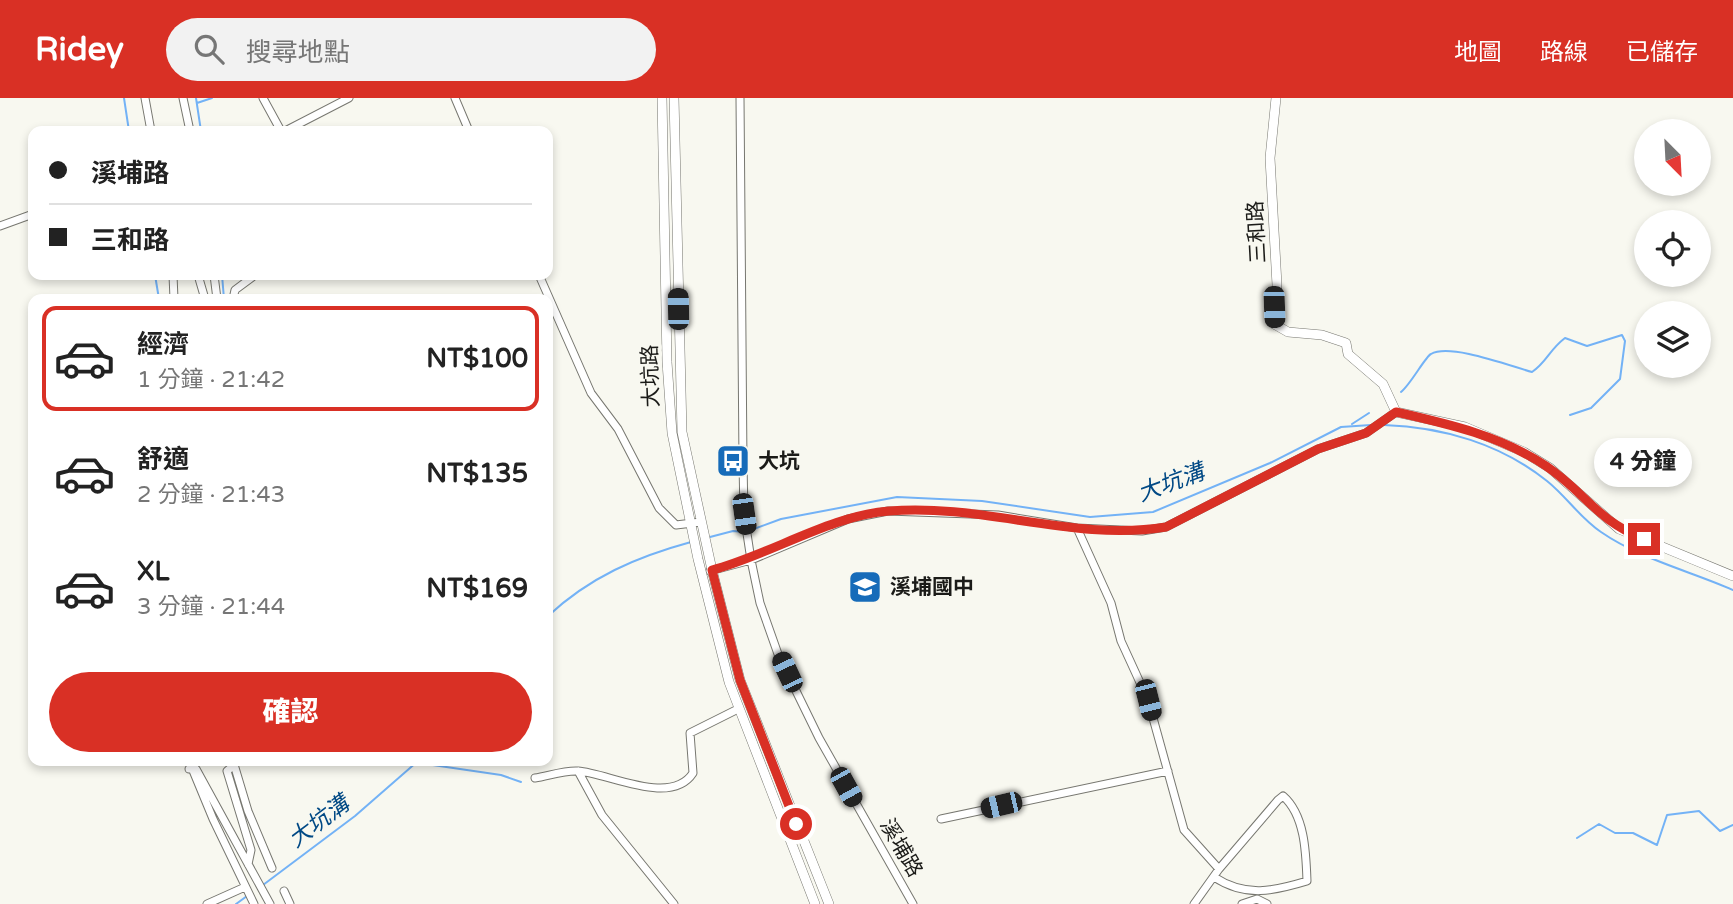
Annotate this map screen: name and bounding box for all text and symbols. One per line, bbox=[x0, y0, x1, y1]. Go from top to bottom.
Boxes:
search box bbox=[166, 18, 656, 81]
text: Ridey bbox=[35, 30, 124, 69]
icon: search bbox=[190, 30, 228, 68]
text: 搜尋地點 bbox=[246, 37, 350, 68]
text: 地圖 bbox=[1454, 38, 1502, 67]
text: 路線 bbox=[1540, 38, 1588, 67]
text: 已儲存 bbox=[1626, 38, 1698, 67]
north arrow bbox=[1634, 119, 1712, 196]
map controls bbox=[1634, 119, 1711, 378]
text: 溪埔路 bbox=[91, 158, 169, 189]
street label: 三和路 bbox=[1243, 200, 1271, 264]
button: locate bbox=[1634, 210, 1711, 287]
text: 三和路 bbox=[91, 225, 169, 256]
car bbox=[1263, 286, 1286, 328]
car bbox=[668, 288, 689, 330]
button: layers bbox=[1634, 301, 1711, 378]
icon: car bbox=[53, 327, 116, 390]
text: 經濟 bbox=[137, 329, 189, 360]
text: NT$100 bbox=[426, 343, 528, 374]
street label: 大坑路 bbox=[637, 344, 665, 408]
text: 1 分鐘 · 21:42 bbox=[137, 366, 285, 394]
callout: 4 分鐘 bbox=[1595, 438, 1693, 486]
icon: car bbox=[53, 442, 116, 505]
bus stop icon: 大坑 bbox=[714, 442, 752, 480]
text: 舒適 bbox=[137, 444, 189, 475]
text: 4 分鐘 bbox=[1610, 448, 1676, 476]
place label: 大坑 bbox=[758, 449, 800, 474]
water label: 大坑溝 bbox=[1134, 457, 1211, 508]
text: NT$135 bbox=[426, 458, 528, 489]
text: 2 分鐘 · 21:43 bbox=[137, 481, 285, 509]
car bbox=[731, 492, 758, 536]
route end bbox=[1628, 523, 1660, 555]
text: XL bbox=[137, 556, 169, 587]
icon: car bbox=[53, 557, 116, 620]
school or university icon: 溪埔國中 bbox=[846, 568, 884, 606]
text: NT$169 bbox=[426, 573, 528, 604]
place label: 溪埔國中 bbox=[890, 575, 974, 600]
text: 3 分鐘 · 21:44 bbox=[137, 593, 285, 621]
car bbox=[769, 649, 806, 695]
button: 確認 bbox=[49, 672, 532, 752]
car bbox=[1133, 677, 1164, 723]
car bbox=[827, 764, 866, 810]
water label: 大坑溝 bbox=[283, 788, 357, 854]
car bbox=[979, 790, 1024, 820]
route start bbox=[780, 808, 812, 840]
street label: 溪埔路 bbox=[874, 814, 928, 882]

